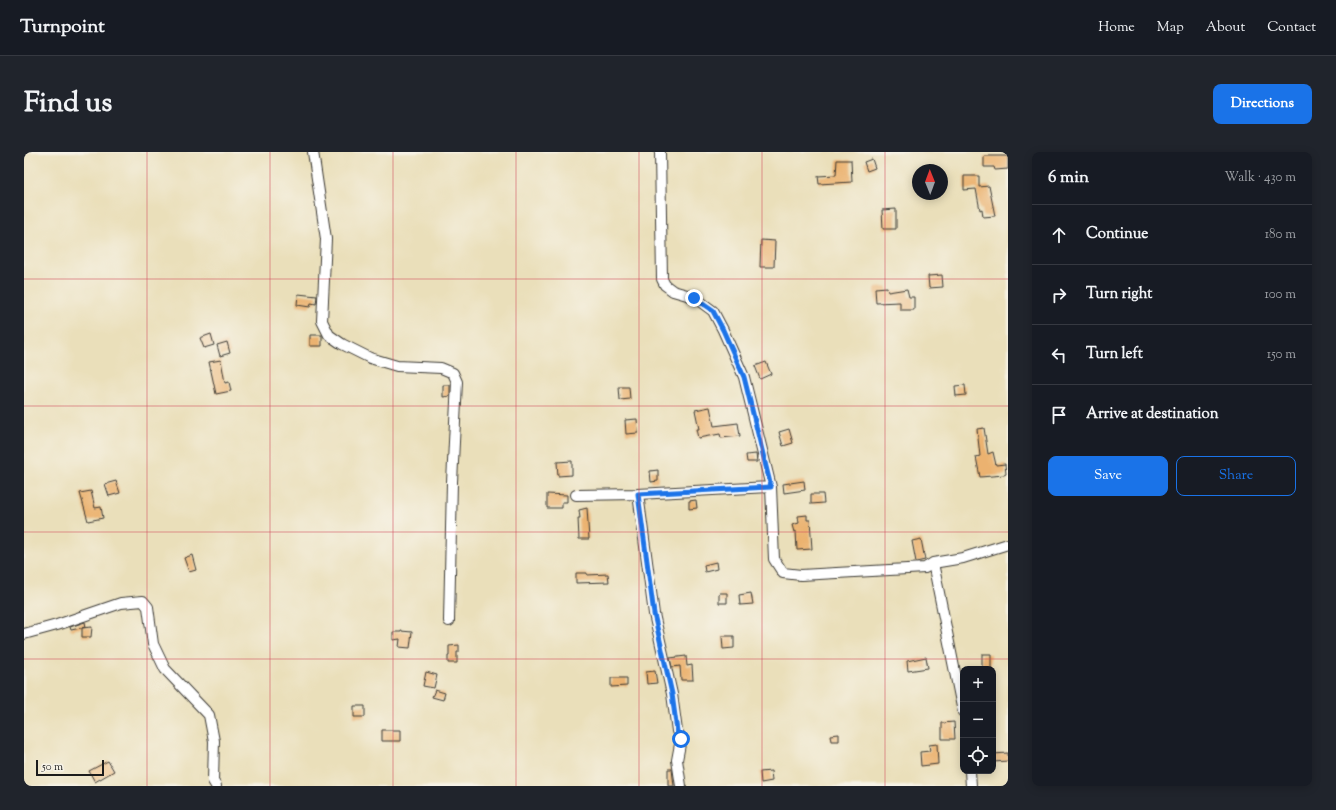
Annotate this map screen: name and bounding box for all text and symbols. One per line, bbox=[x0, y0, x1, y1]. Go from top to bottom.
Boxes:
text: Turnpoint bbox=[20, 14, 105, 41]
text: Home bbox=[1098, 18, 1135, 38]
text: Map bbox=[1157, 18, 1184, 38]
text: About bbox=[1206, 18, 1245, 38]
text: Contact bbox=[1267, 18, 1316, 38]
text: Find us bbox=[24, 84, 112, 124]
button: Directions bbox=[1213, 84, 1312, 124]
north arrow bbox=[912, 164, 948, 200]
text: 6 min bbox=[1048, 166, 1089, 190]
text: Walk · 430 m bbox=[1225, 169, 1296, 187]
icon: ahead bbox=[1048, 224, 1070, 246]
text: Continue bbox=[1086, 224, 1148, 245]
text: 180 m bbox=[1265, 226, 1296, 244]
icon: right bbox=[1048, 284, 1070, 306]
text: Turn right bbox=[1086, 284, 1152, 305]
text: 100 m bbox=[1264, 286, 1296, 304]
route end bbox=[685, 289, 703, 307]
icon: left bbox=[1048, 344, 1070, 366]
text: Turn left bbox=[1086, 344, 1143, 365]
text: 150 m bbox=[1267, 346, 1296, 364]
icon: arrive bbox=[1048, 404, 1070, 426]
text: Arrive at destination bbox=[1086, 404, 1219, 425]
button: Save bbox=[1048, 456, 1168, 496]
button: Share bbox=[1176, 456, 1296, 496]
map controls bbox=[960, 666, 996, 774]
button: + bbox=[960, 666, 996, 702]
button: − bbox=[960, 702, 996, 738]
route start bbox=[672, 730, 690, 748]
button: locate bbox=[960, 738, 996, 774]
scale bar bbox=[36, 758, 104, 777]
text: 50 m bbox=[42, 759, 63, 775]

